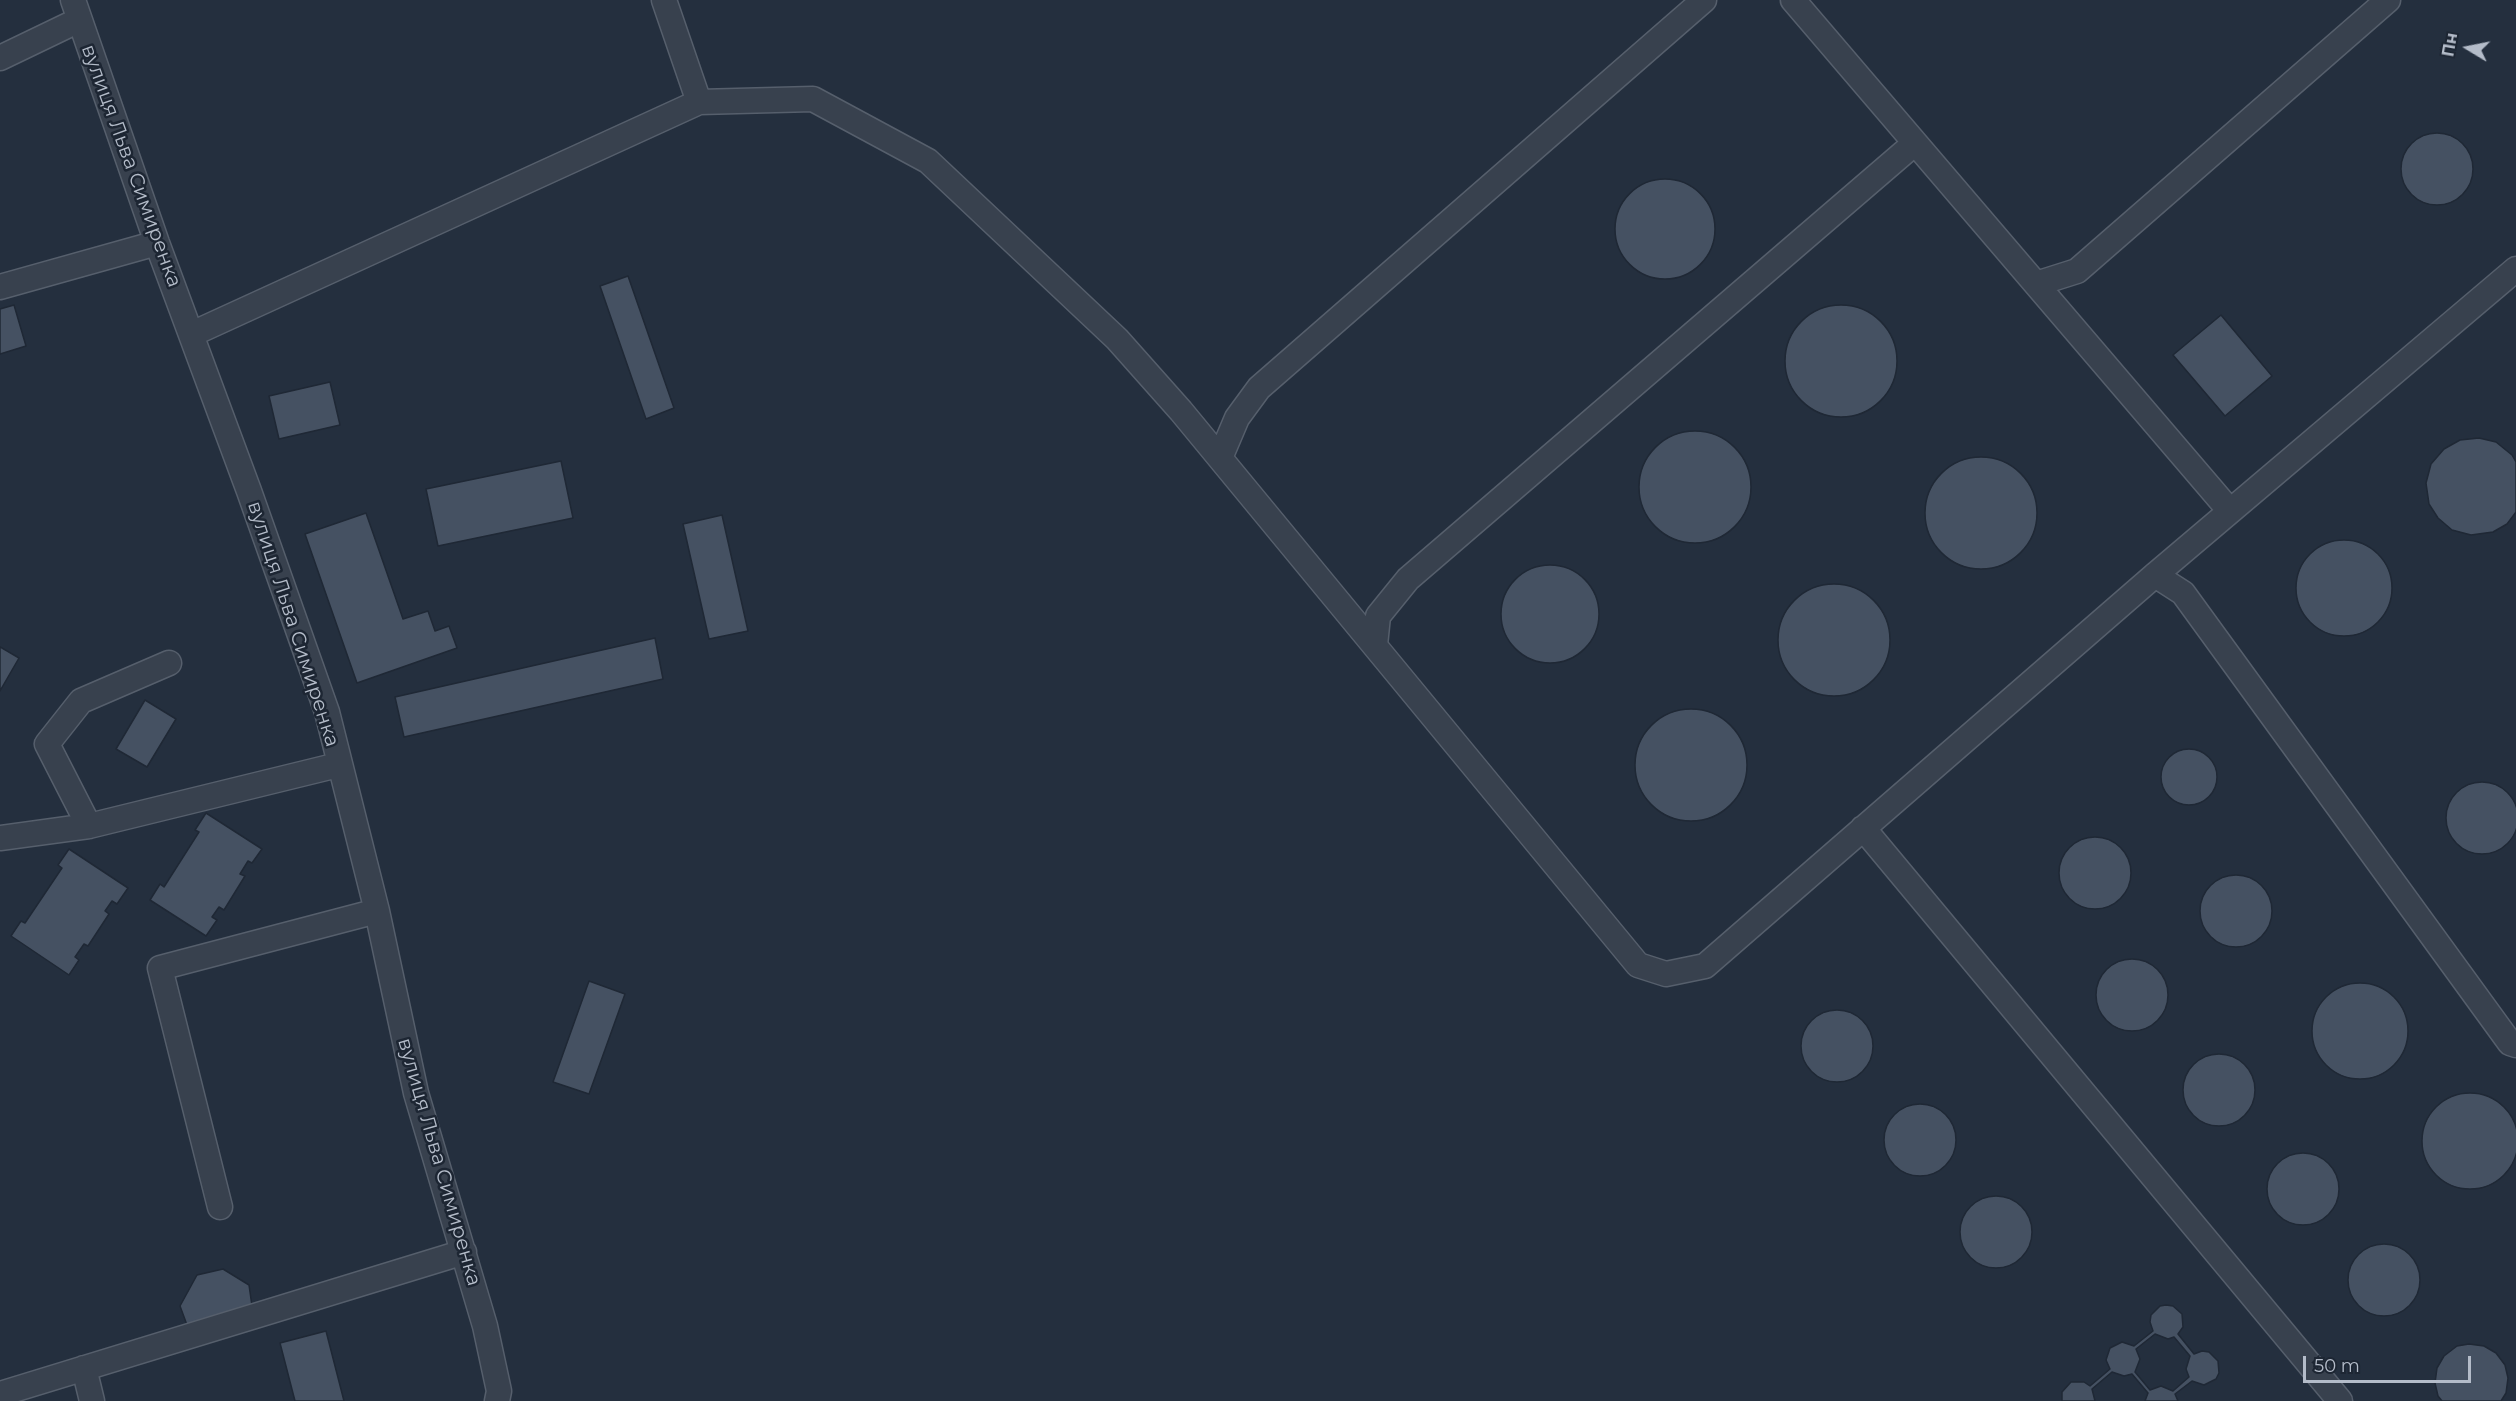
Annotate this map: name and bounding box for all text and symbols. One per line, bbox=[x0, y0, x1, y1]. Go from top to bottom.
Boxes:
north arrow bbox=[2438, 18, 2498, 78]
text: Пн bbox=[2438, 31, 2461, 58]
street label: вулиця Льва Симиренка bbox=[76, 41, 186, 291]
street label: вулиця Льва Симиренка bbox=[242, 498, 344, 750]
street label: вулиця Льва Симиренка bbox=[392, 1035, 486, 1289]
scale bar bbox=[2306, 1344, 2474, 1382]
text: 50 m bbox=[2314, 1355, 2360, 1377]

